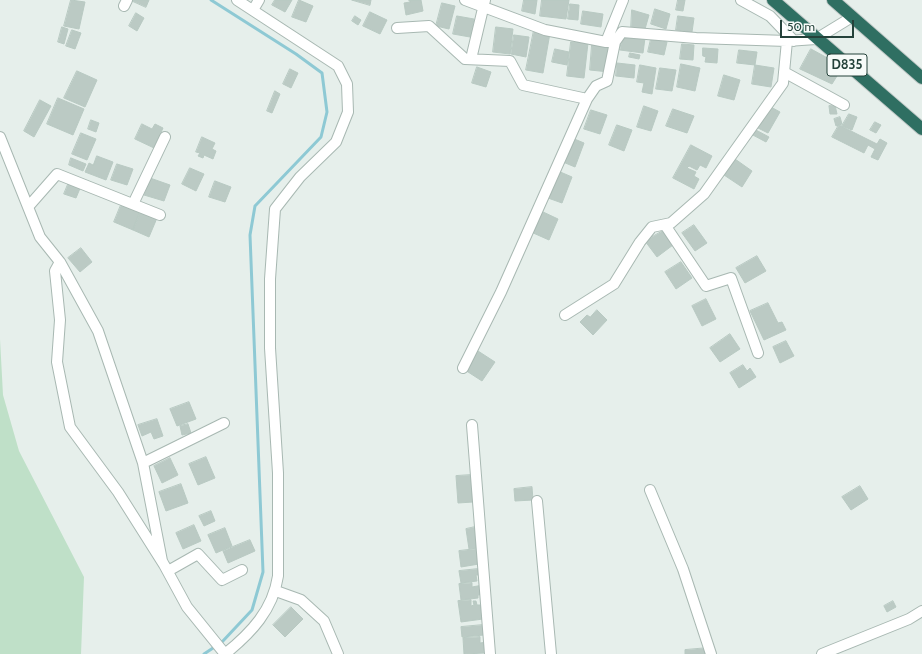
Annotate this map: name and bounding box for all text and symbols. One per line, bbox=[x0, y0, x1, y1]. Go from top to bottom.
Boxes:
scale bar bbox=[782, 12, 856, 38]
text: 50 m bbox=[787, 19, 815, 34]
road number: D835 bbox=[827, 54, 867, 76]

